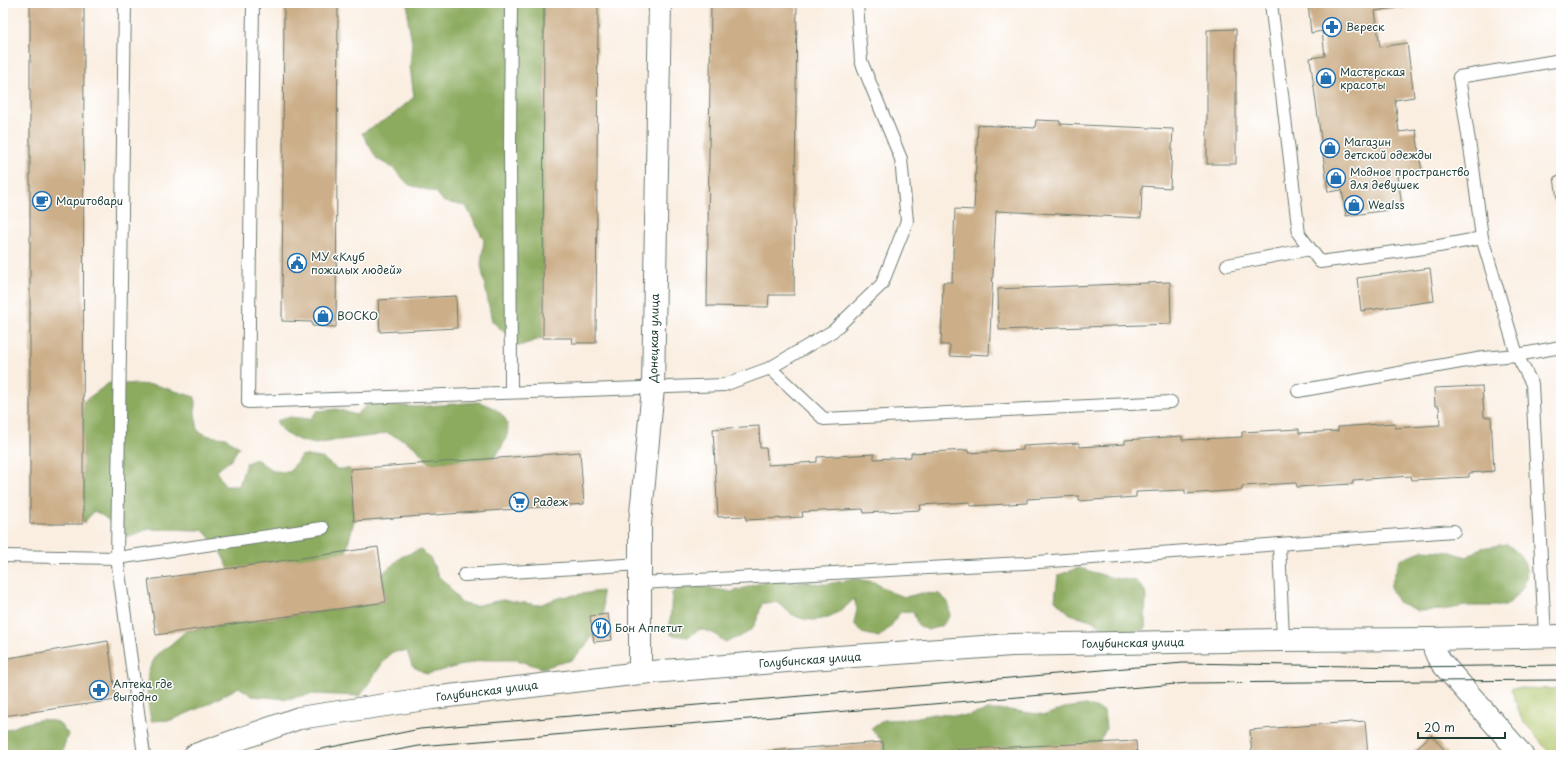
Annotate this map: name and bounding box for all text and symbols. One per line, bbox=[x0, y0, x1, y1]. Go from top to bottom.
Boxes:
pharmacy icon: Вереск bbox=[1321, 16, 1343, 38]
place label: Вереск bbox=[1346, 18, 1385, 35]
place label: Мастерская красоты bbox=[1340, 63, 1405, 93]
shop icon: Мастерская красоты bbox=[1315, 67, 1337, 89]
place label: Магазин детской одежды bbox=[1344, 133, 1432, 163]
shop icon: Магазин детской одежды bbox=[1319, 137, 1341, 159]
place label: Модное пространство для девушек bbox=[1350, 163, 1470, 193]
shop icon: Модное пространство для девушек bbox=[1325, 167, 1347, 189]
cafe icon: Маритовари bbox=[31, 190, 53, 212]
place label: Маритовари bbox=[56, 192, 123, 209]
shop icon: Wealss bbox=[1343, 194, 1365, 216]
place label: Wealss bbox=[1368, 196, 1405, 213]
place label: МУ «Клуб пожилых людей» bbox=[311, 248, 402, 278]
public building icon: МУ «Клуб пожилых людей» bbox=[286, 252, 308, 274]
street label: Донецкая улица bbox=[644, 293, 663, 384]
shop icon: ВОСКО bbox=[312, 305, 334, 327]
place label: ВОСКО bbox=[337, 307, 378, 324]
supermarket icon: Радеж bbox=[508, 491, 530, 513]
place label: Радеж bbox=[533, 493, 569, 510]
restaurant icon: Бон Аппетит bbox=[590, 617, 612, 639]
place label: Бон Аппетит bbox=[615, 619, 683, 636]
street label: Голубинская улица bbox=[1081, 633, 1185, 652]
street label: Голубинская улица bbox=[758, 647, 862, 672]
place label: Аптека где выгодно bbox=[113, 675, 173, 705]
street label: Голубинская улица bbox=[435, 676, 539, 705]
pharmacy icon: Аптека где выгодно bbox=[88, 679, 110, 701]
scale bar bbox=[1418, 714, 1505, 740]
text: 20 m bbox=[1424, 718, 1455, 736]

